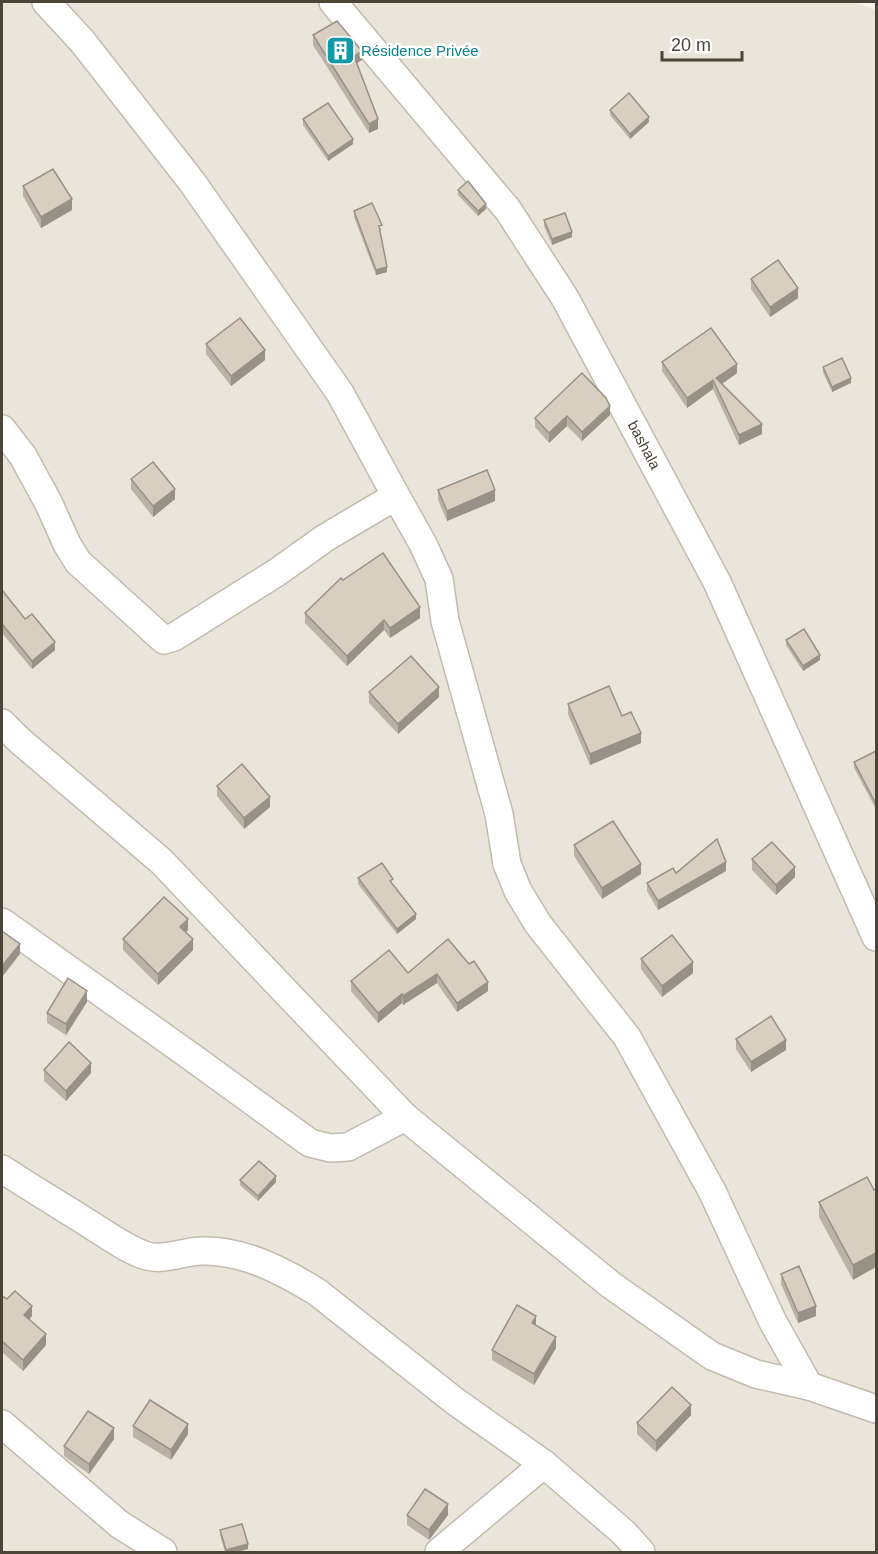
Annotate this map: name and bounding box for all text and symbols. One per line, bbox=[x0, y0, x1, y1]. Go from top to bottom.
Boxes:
scale bar bbox=[662, 24, 742, 62]
building icon: Résidence Privée bbox=[324, 35, 356, 67]
text: 20 m bbox=[671, 35, 711, 55]
place label: Résidence Privée bbox=[361, 42, 479, 59]
street label: bashala bbox=[625, 418, 665, 473]

